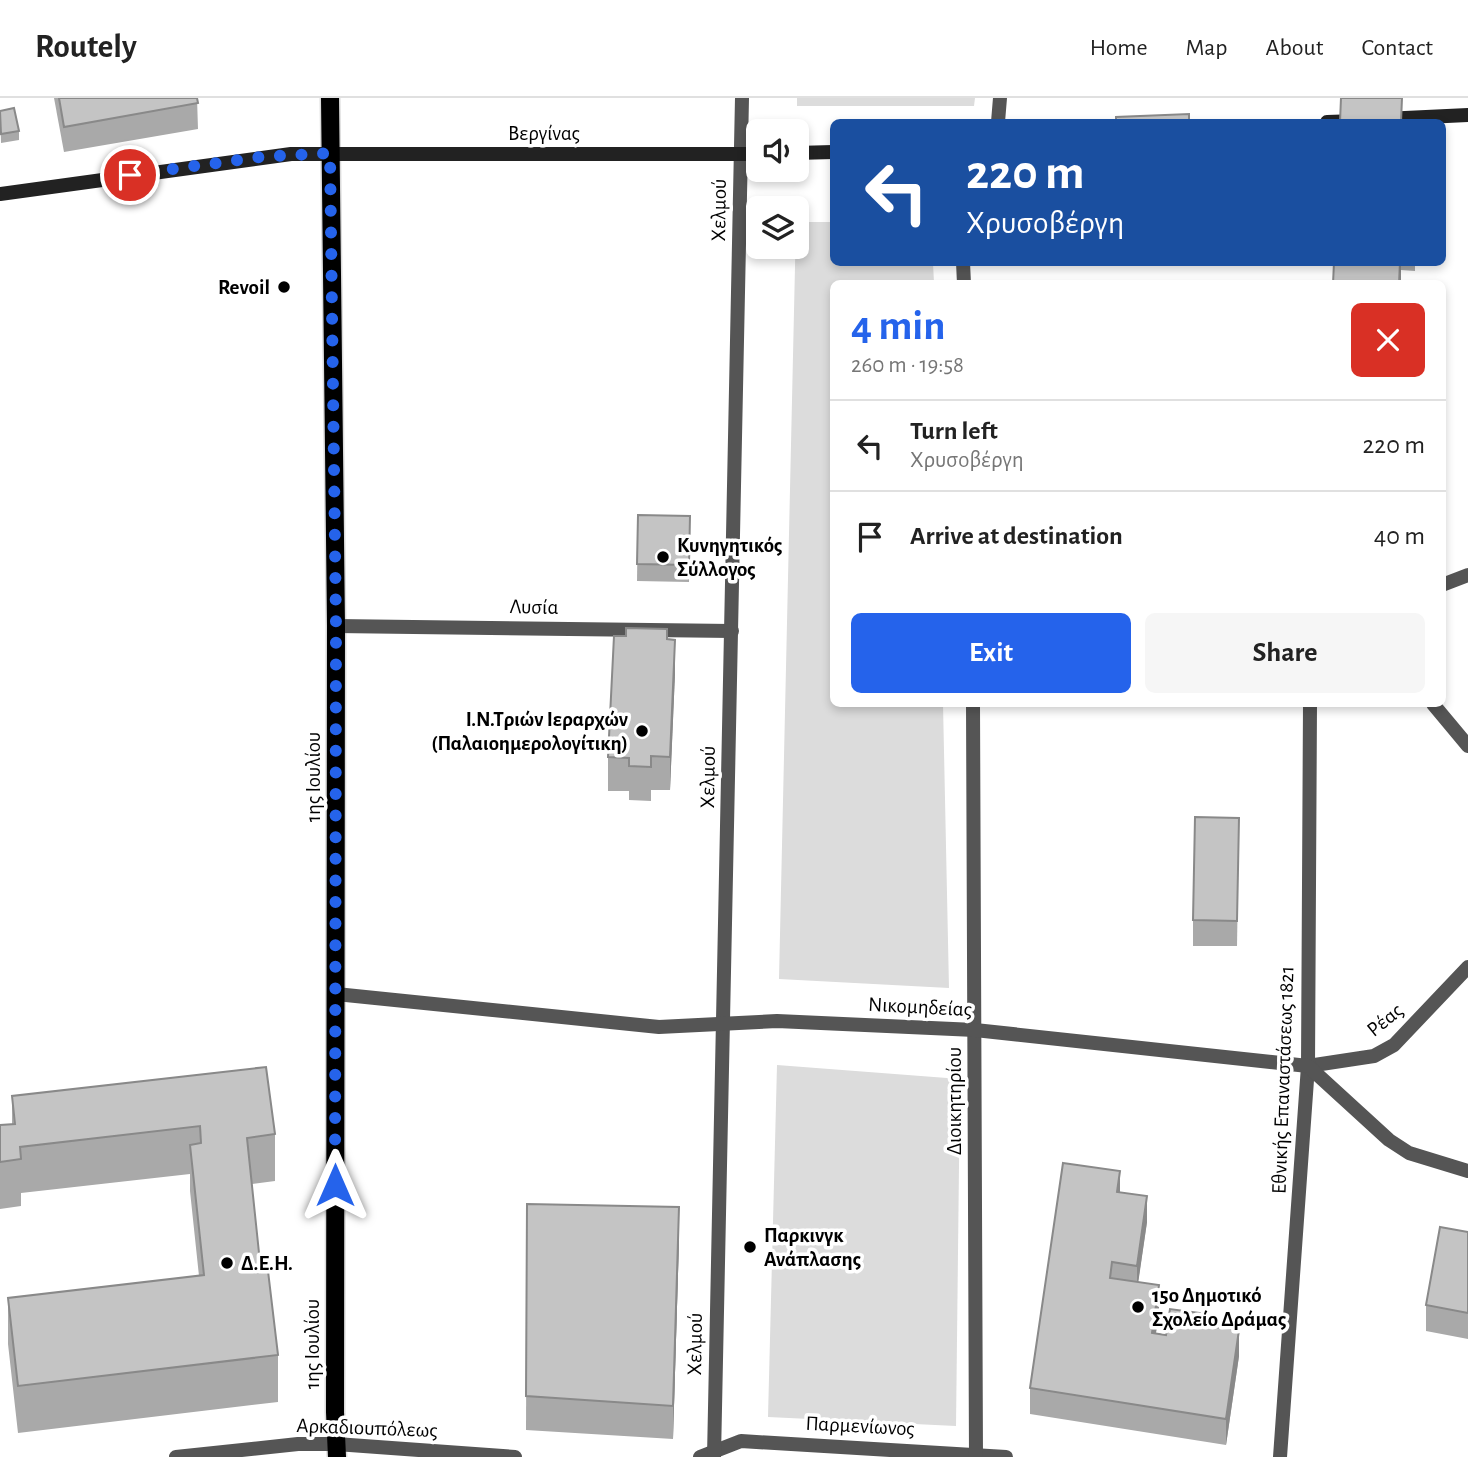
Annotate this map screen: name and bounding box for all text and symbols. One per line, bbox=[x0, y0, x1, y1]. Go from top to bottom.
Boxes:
text: Routely bbox=[35, 31, 137, 64]
text: Home bbox=[1090, 36, 1148, 60]
text: Map bbox=[1186, 36, 1228, 60]
text: About bbox=[1266, 36, 1323, 60]
text: Contact bbox=[1361, 36, 1433, 60]
map controls bbox=[746, 119, 809, 259]
button: sound bbox=[746, 119, 809, 182]
street label: Βεργίνας bbox=[508, 123, 580, 144]
pin bbox=[100, 145, 160, 205]
icon: left bbox=[851, 147, 942, 238]
text: 220 m bbox=[966, 149, 1085, 198]
icon: arrive bbox=[111, 156, 149, 194]
street label: Χελμού bbox=[708, 179, 730, 241]
button: layers bbox=[746, 196, 809, 259]
text: Χρυσοβέργη bbox=[966, 207, 1124, 239]
place label: Revoil bbox=[218, 277, 270, 298]
marker: Revoil bbox=[276, 279, 292, 295]
button: close bbox=[1351, 303, 1425, 377]
text: 4 min bbox=[851, 305, 946, 347]
text: 260 m · 19:58 bbox=[851, 354, 964, 377]
text: Turn left bbox=[910, 418, 998, 444]
icon: left bbox=[851, 427, 889, 465]
text: 220 m bbox=[1363, 432, 1425, 458]
text: Χρυσοβέργη bbox=[910, 449, 1024, 472]
icon: arrive bbox=[851, 518, 889, 556]
text: Arrive at destination bbox=[910, 523, 1123, 549]
text: 40 m bbox=[1374, 523, 1425, 549]
place label: Κυνηγητικός Σύλλογος bbox=[677, 535, 782, 580]
marker: Κυνηγητικός Σύλλογος bbox=[655, 549, 671, 565]
street label: Λυσία bbox=[509, 596, 559, 618]
button: Exit bbox=[851, 613, 1131, 693]
button: Share bbox=[1145, 613, 1425, 693]
place label: Ι.Ν.Τριών Ιεραρχών (Παλαιοημερολογίτικη) bbox=[431, 709, 628, 754]
marker: Ι.Ν.Τριών Ιεραρχών (Παλαιοημερολογίτικη) bbox=[634, 723, 650, 739]
street label: 1ης Ιουλίου bbox=[303, 732, 324, 822]
street label: Χελμού bbox=[697, 746, 719, 808]
street label: Εθνικής Επαναστάσεως 1821 bbox=[1269, 966, 1297, 1194]
street label: Νικομηδείας bbox=[867, 994, 973, 1020]
street label: Ρέας bbox=[1363, 999, 1407, 1041]
street label: Διοικητηρίου bbox=[944, 1047, 965, 1155]
position arrow bbox=[298, 1148, 372, 1222]
place label: Παρκινγκ Ανάπλασης bbox=[764, 1225, 861, 1270]
marker: Παρκινγκ Ανάπλασης bbox=[742, 1239, 758, 1255]
place label: Δ.Ε.Η. bbox=[241, 1253, 293, 1274]
marker: Δ.Ε.Η. bbox=[219, 1255, 235, 1271]
place label: 15ο Δημοτικό Σχολείο Δράμας bbox=[1152, 1285, 1286, 1330]
street label: 1ης Ιουλίου bbox=[302, 1299, 323, 1389]
marker: 15ο Δημοτικό Σχολείο Δράμας bbox=[1130, 1299, 1146, 1315]
street label: Χελμού bbox=[684, 1313, 706, 1375]
street label: Παρμενίωνος bbox=[805, 1413, 915, 1439]
street label: Αρκαδιουπόλεως bbox=[296, 1415, 438, 1441]

